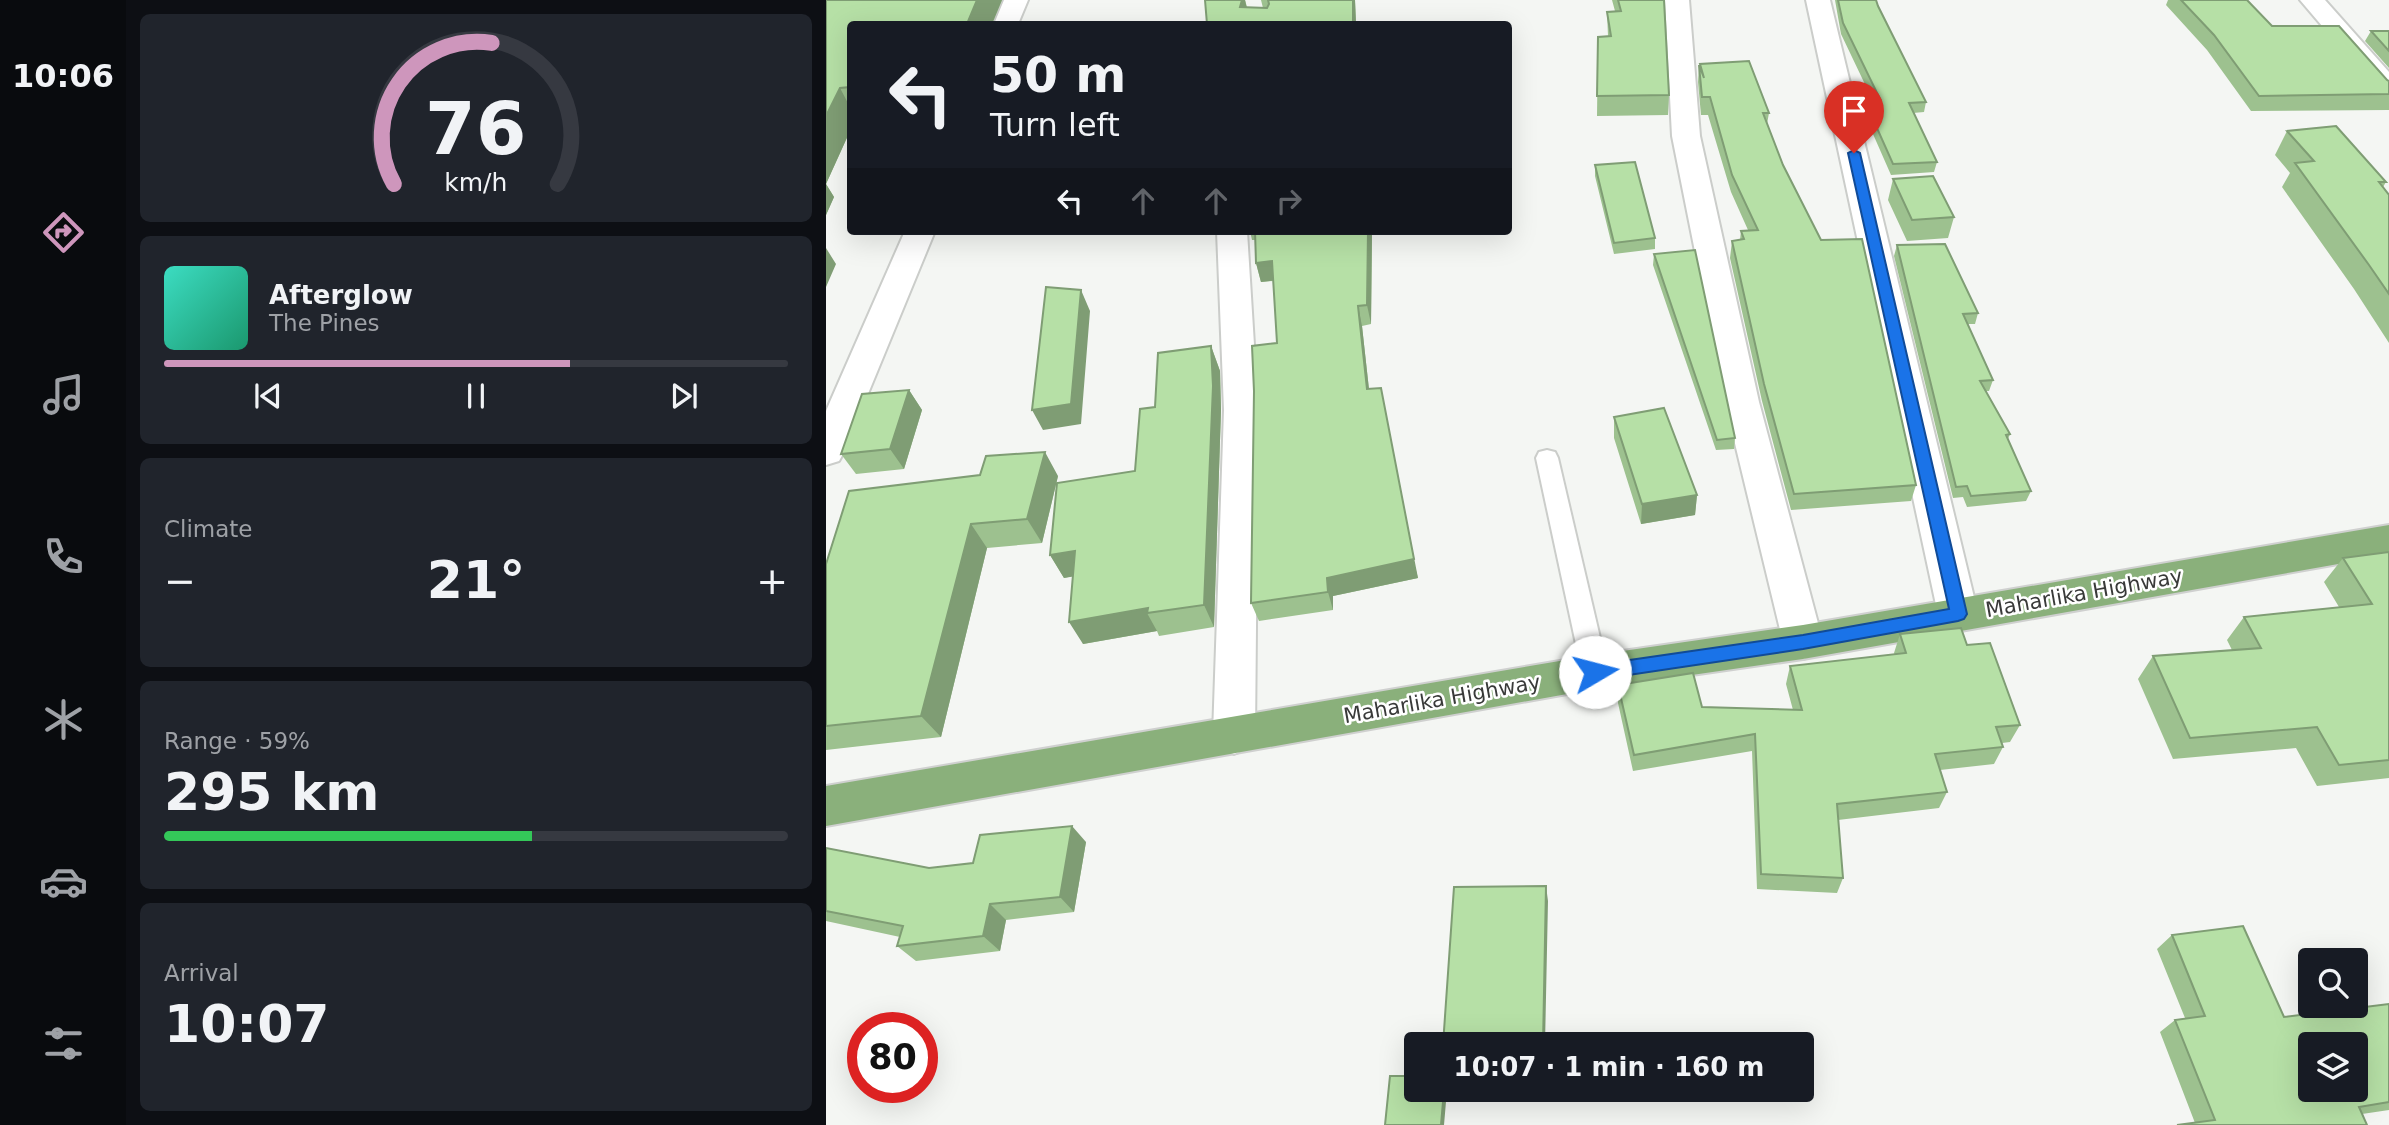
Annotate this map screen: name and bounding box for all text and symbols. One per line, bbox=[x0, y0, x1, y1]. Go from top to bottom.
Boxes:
text: 50 m bbox=[990, 47, 1126, 104]
icon: left bbox=[875, 49, 966, 140]
text: 10:06 bbox=[12, 57, 114, 95]
pin bbox=[1824, 81, 1884, 153]
text: 76 bbox=[425, 86, 527, 171]
icon: arrive bbox=[1835, 92, 1873, 130]
text: Turn left bbox=[990, 106, 1120, 144]
text: km/h bbox=[444, 168, 508, 197]
icon: left bbox=[1051, 182, 1089, 220]
icon: ahead bbox=[1124, 182, 1162, 220]
icon: ahead bbox=[1197, 182, 1235, 220]
icon: right bbox=[1270, 182, 1308, 220]
icon: directions bbox=[39, 208, 88, 257]
text: Afterglow bbox=[269, 280, 413, 310]
text: The Pines bbox=[269, 310, 380, 336]
icon: music bbox=[39, 370, 88, 419]
icon: previous bbox=[249, 377, 287, 415]
icon: pause bbox=[457, 377, 495, 415]
icon: next bbox=[665, 377, 703, 415]
text: Climate bbox=[164, 516, 253, 542]
icon: phone bbox=[39, 532, 88, 581]
text: 21° bbox=[427, 550, 525, 610]
text: − bbox=[164, 559, 196, 603]
text: + bbox=[756, 559, 788, 603]
street label: Maharlika Highway bbox=[1984, 564, 2184, 622]
position arrow bbox=[1558, 635, 1632, 709]
street label: Maharlika Highway bbox=[1342, 670, 1542, 728]
icon: climate bbox=[39, 695, 88, 744]
text: Range · 59% bbox=[164, 728, 310, 754]
text: 295 km bbox=[164, 762, 379, 822]
icon: car bbox=[39, 857, 88, 906]
map controls bbox=[2298, 948, 2368, 1102]
button: search bbox=[2298, 948, 2368, 1018]
text: Arrival bbox=[164, 960, 239, 986]
text: 10:07 bbox=[164, 994, 330, 1054]
speed limit sign: 80 bbox=[847, 1012, 938, 1103]
icon: filters bbox=[39, 1019, 88, 1068]
button: layers bbox=[2298, 1032, 2368, 1102]
text: 10:07 · 1 min · 160 m bbox=[1454, 1052, 1764, 1082]

